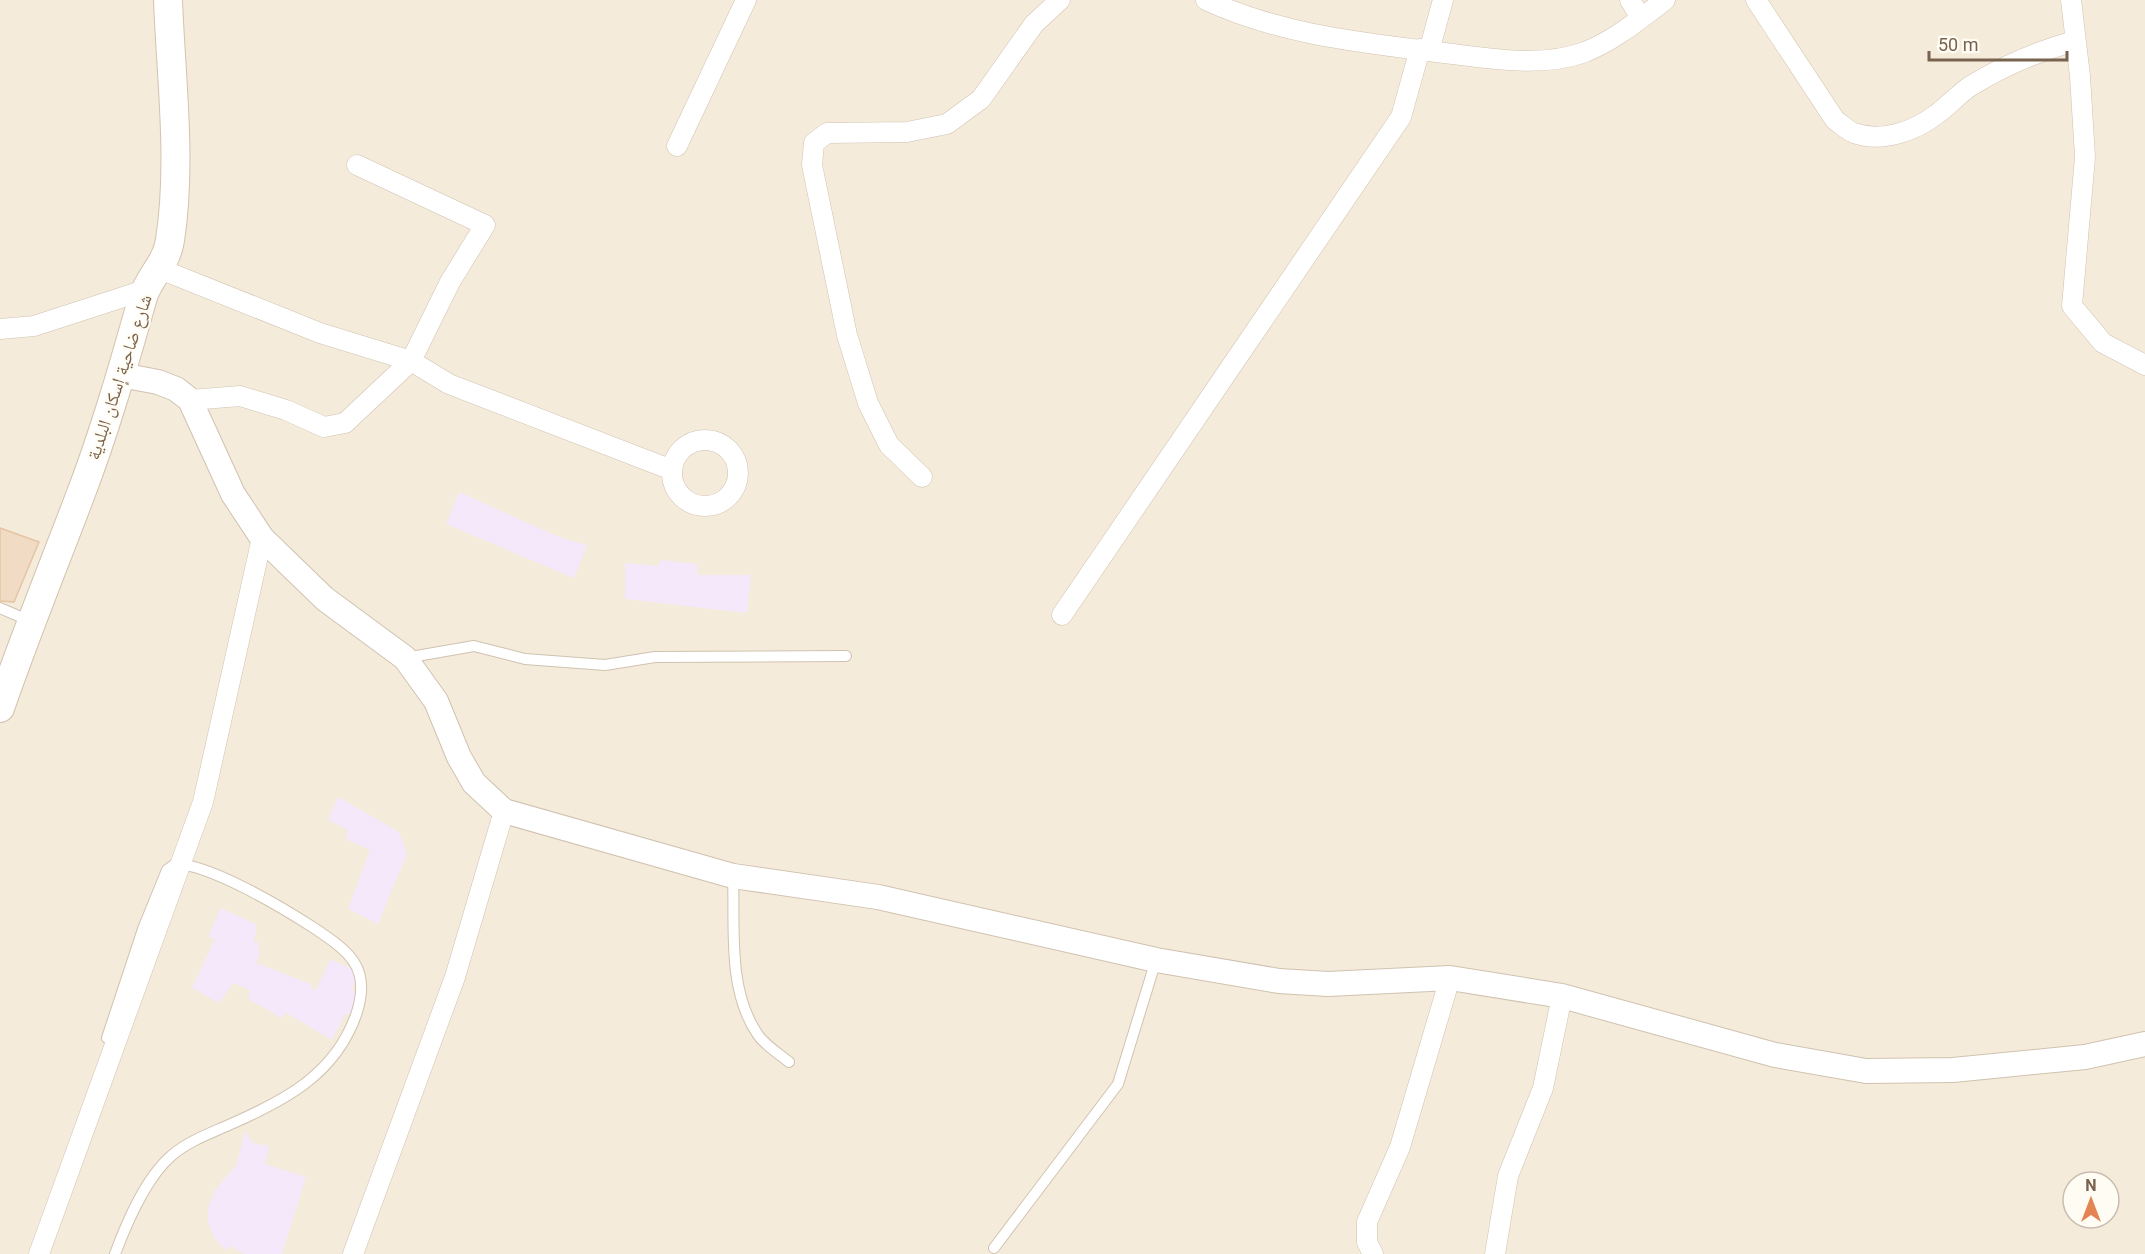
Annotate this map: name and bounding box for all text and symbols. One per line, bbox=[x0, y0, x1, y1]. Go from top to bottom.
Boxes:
scale bar bbox=[1929, 24, 2067, 62]
text: 50 m bbox=[1938, 34, 1978, 55]
street label: شارع ضاحية إسكان البلدية bbox=[82, 292, 157, 463]
north arrow bbox=[2061, 1170, 2121, 1230]
text: N bbox=[2085, 1176, 2097, 1195]

